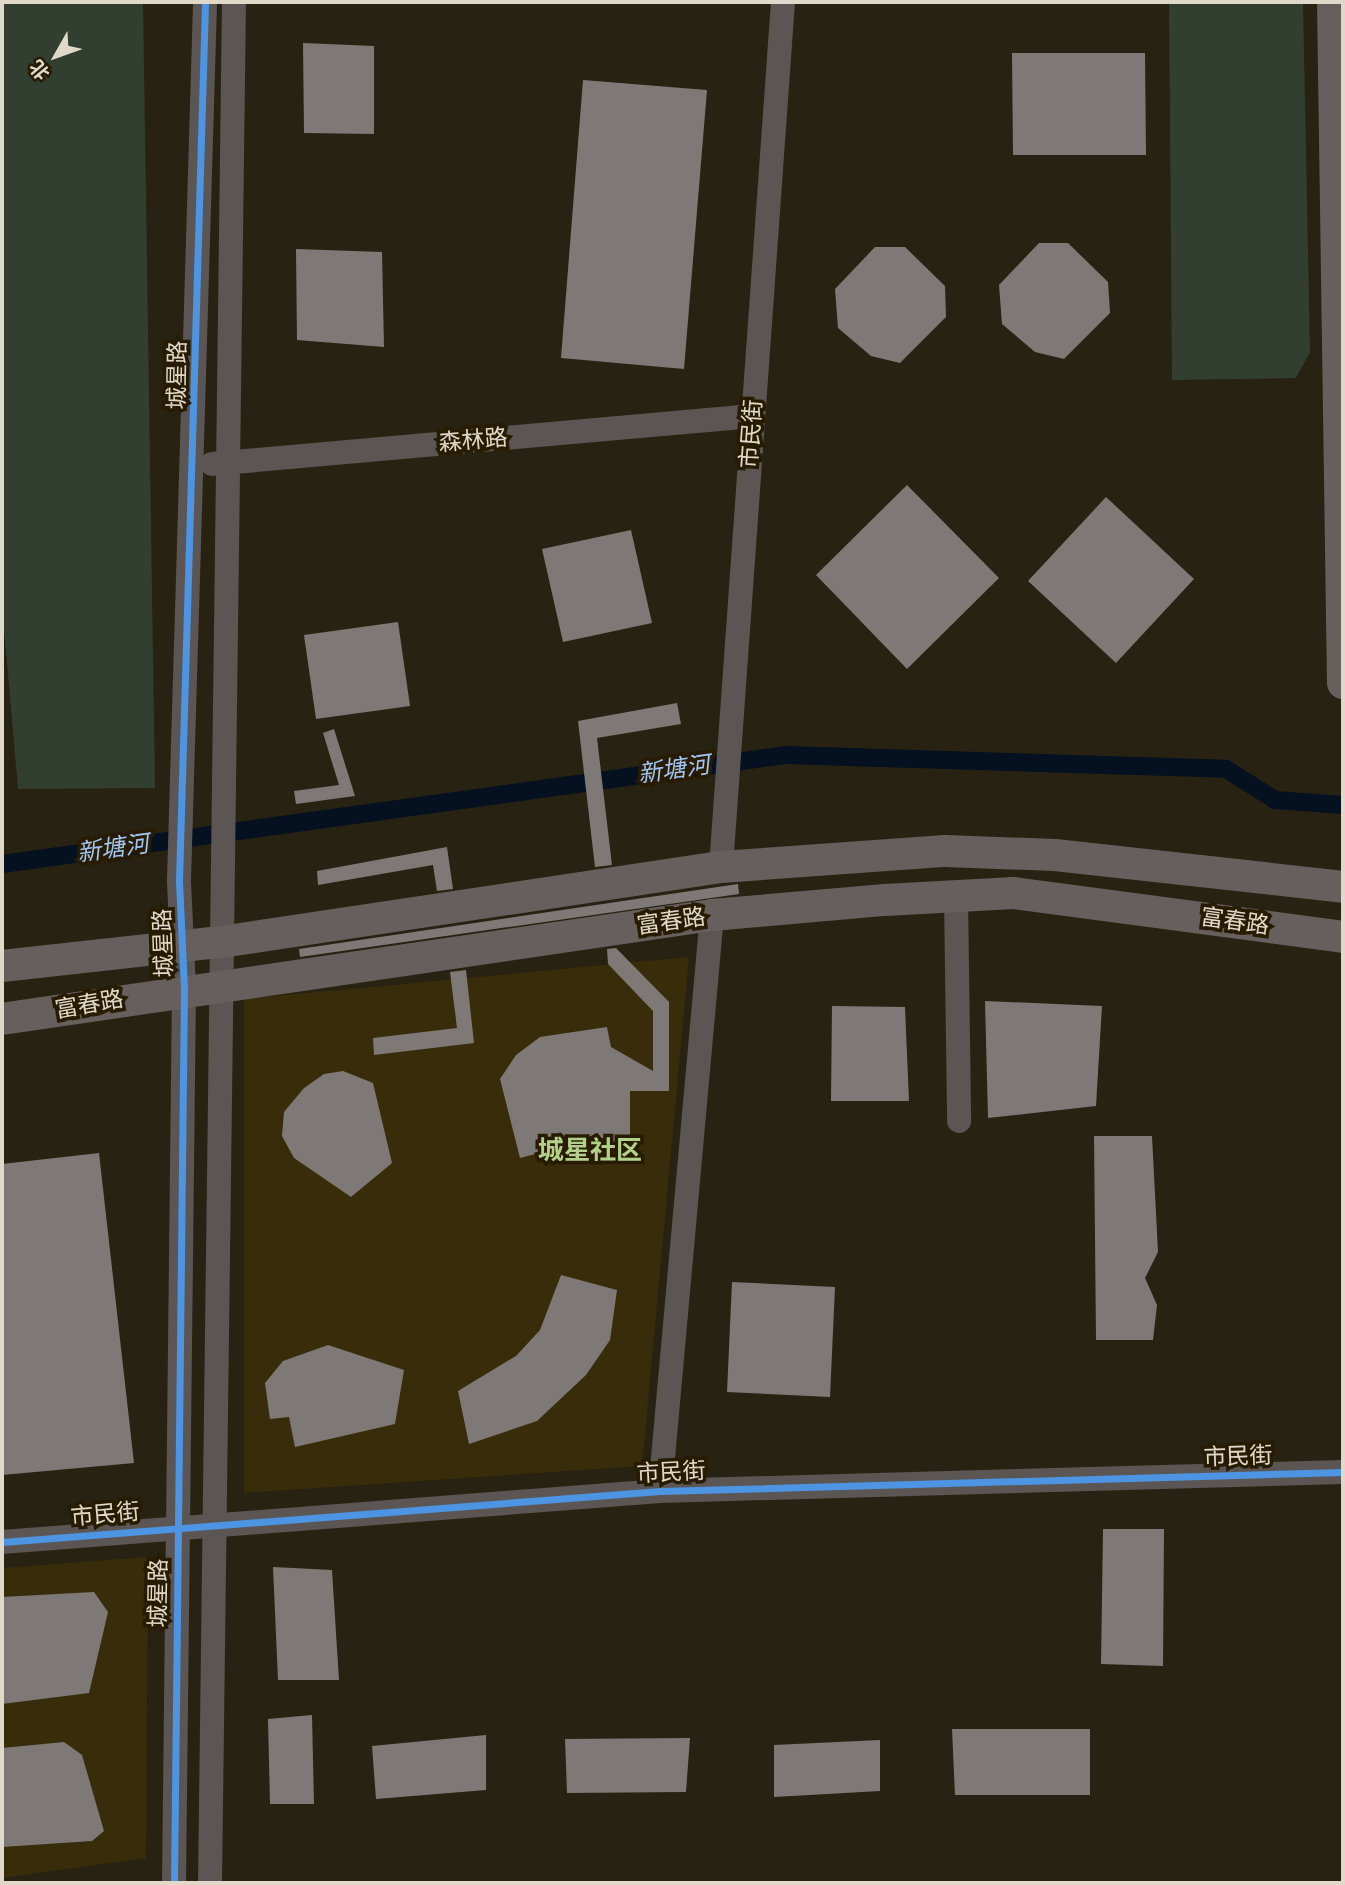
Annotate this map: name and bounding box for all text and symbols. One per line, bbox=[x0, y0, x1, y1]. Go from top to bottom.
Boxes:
north arrow bbox=[21, 21, 91, 91]
text: 北 bbox=[25, 55, 54, 85]
street label: 城星路 bbox=[163, 340, 191, 410]
street label: 市民街 bbox=[735, 399, 767, 469]
street label: 森林路 bbox=[437, 423, 509, 457]
water label: 新塘河 bbox=[636, 751, 712, 789]
water label: 新塘河 bbox=[75, 830, 151, 868]
street label: 富春路 bbox=[635, 903, 707, 939]
street label: 富春路 bbox=[1199, 903, 1271, 939]
street label: 城星路 bbox=[148, 908, 178, 978]
street label: 富春路 bbox=[53, 984, 125, 1024]
district label: 城星社区 bbox=[538, 1135, 642, 1167]
street label: 市民街 bbox=[1203, 1441, 1273, 1471]
street label: 市民街 bbox=[636, 1456, 706, 1488]
street label: 市民街 bbox=[69, 1497, 141, 1531]
street label: 城星路 bbox=[144, 1558, 172, 1628]

